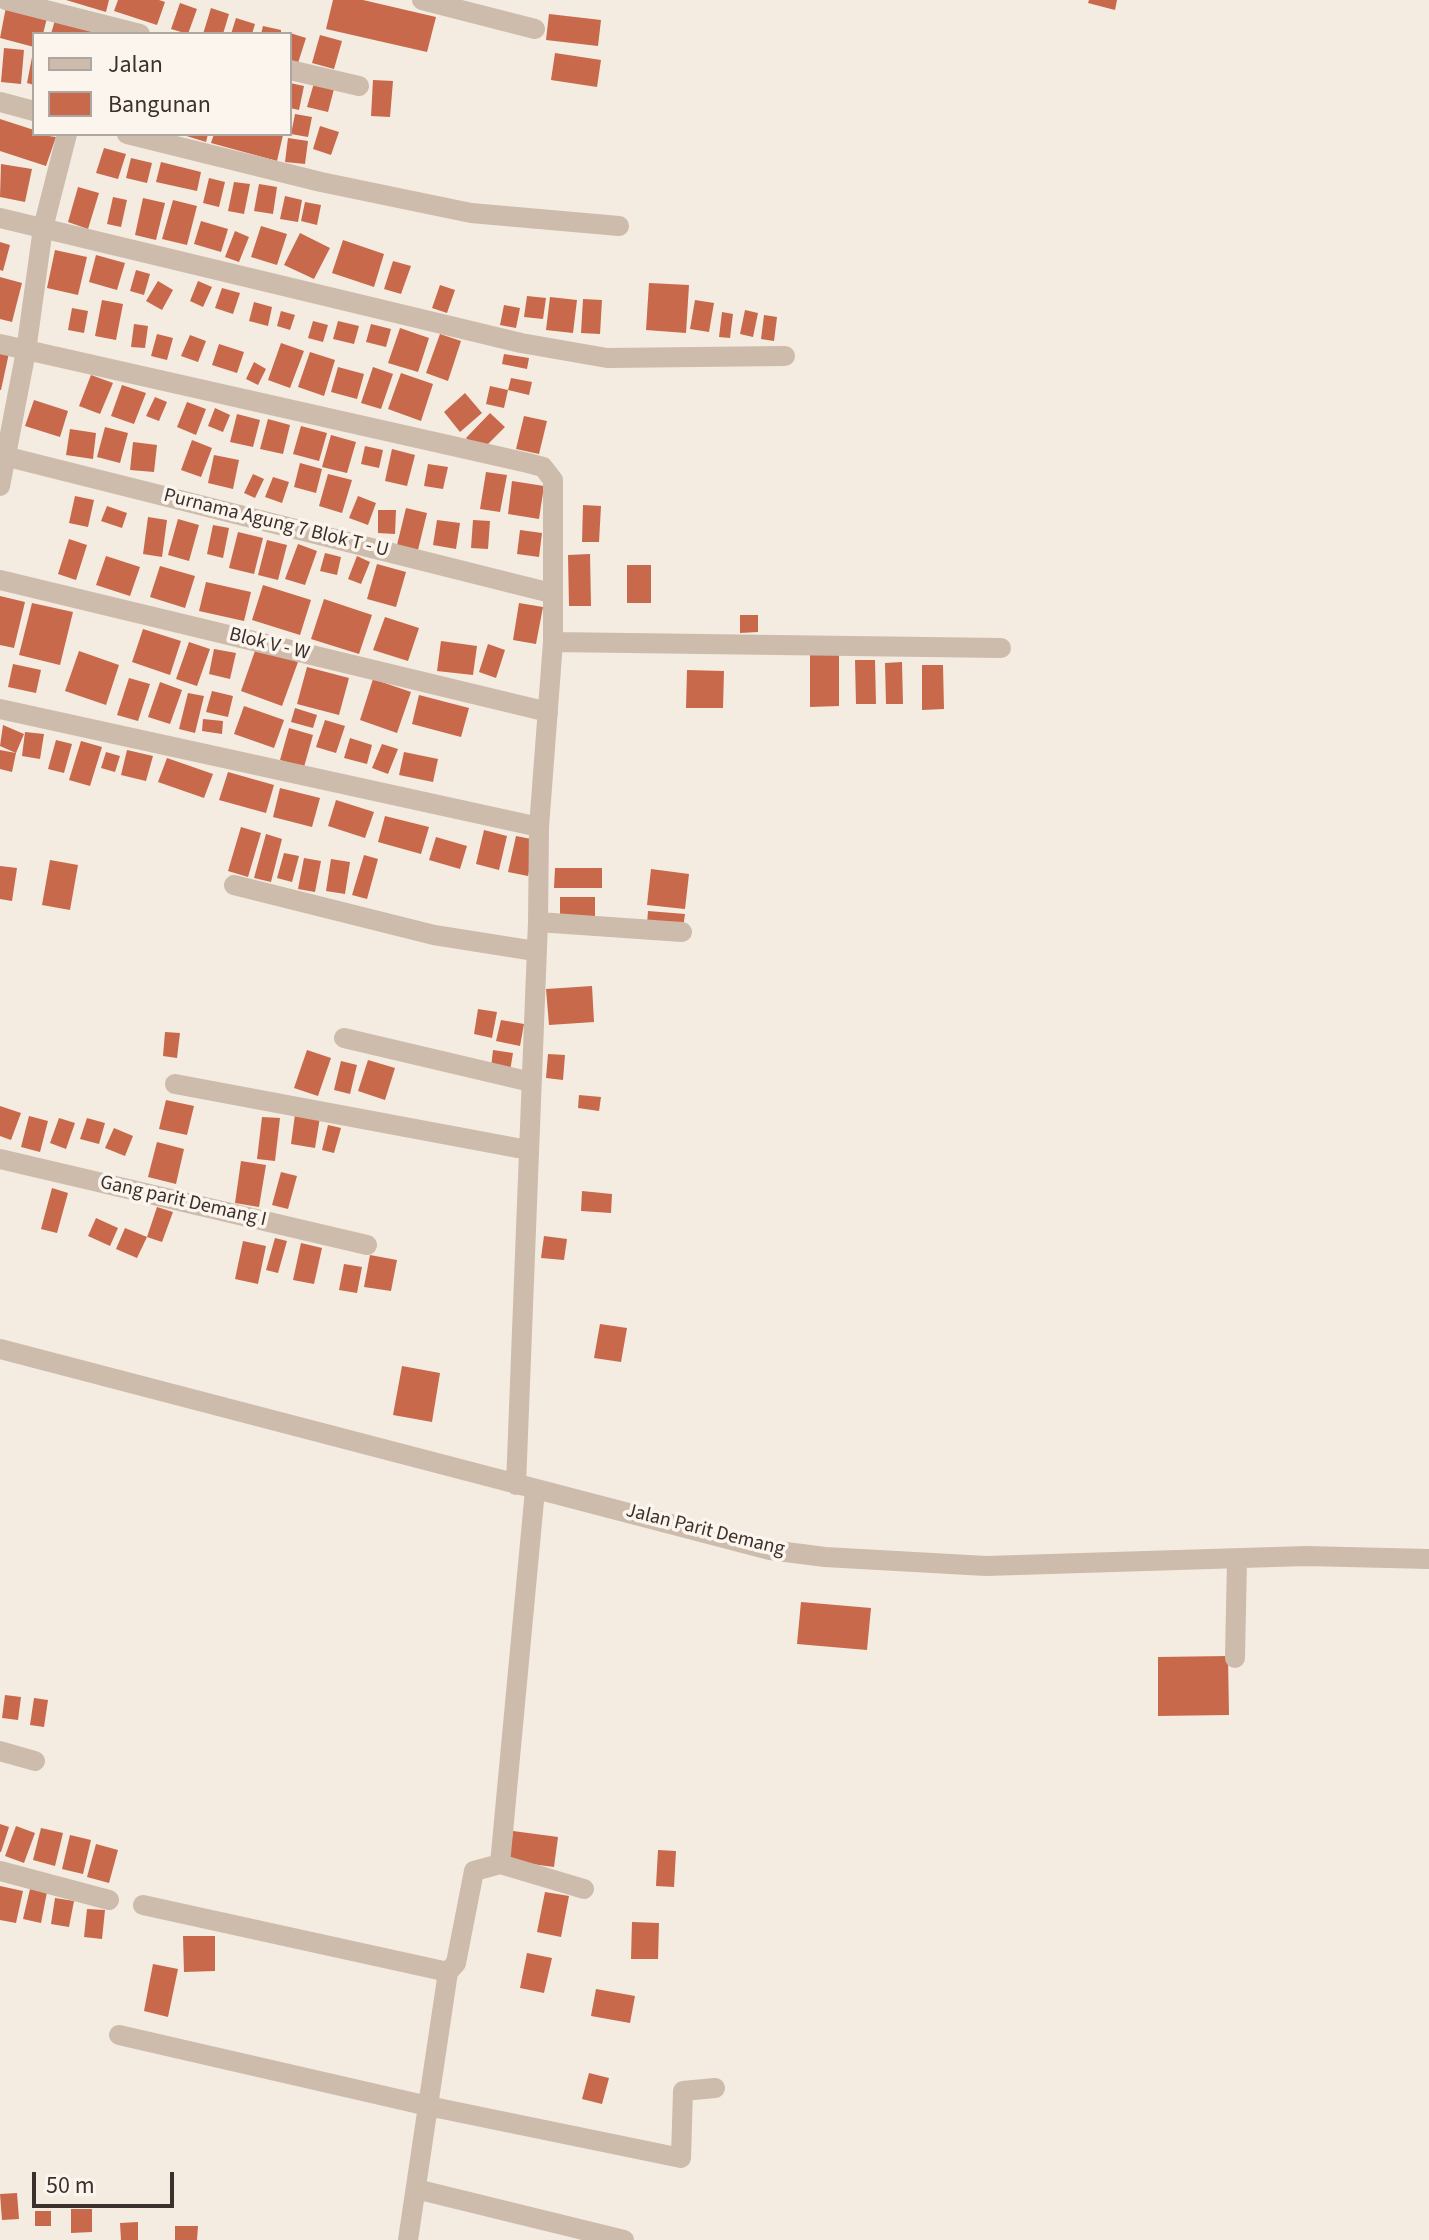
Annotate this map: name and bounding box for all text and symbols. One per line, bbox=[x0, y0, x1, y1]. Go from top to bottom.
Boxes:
legend bbox=[32, 32, 292, 136]
text: Jalan bbox=[108, 47, 163, 82]
text: Bangunan bbox=[108, 87, 211, 122]
street label: Purnama Agung 7 Blok T - U bbox=[161, 484, 391, 564]
street label: Blok V - W bbox=[226, 623, 312, 667]
street label: Gang parit Demang I bbox=[97, 1171, 269, 1233]
street label: Jalan Parit Demang bbox=[623, 1500, 787, 1562]
scale bar bbox=[36, 2156, 178, 2206]
text: 50 m bbox=[46, 2168, 95, 2203]

